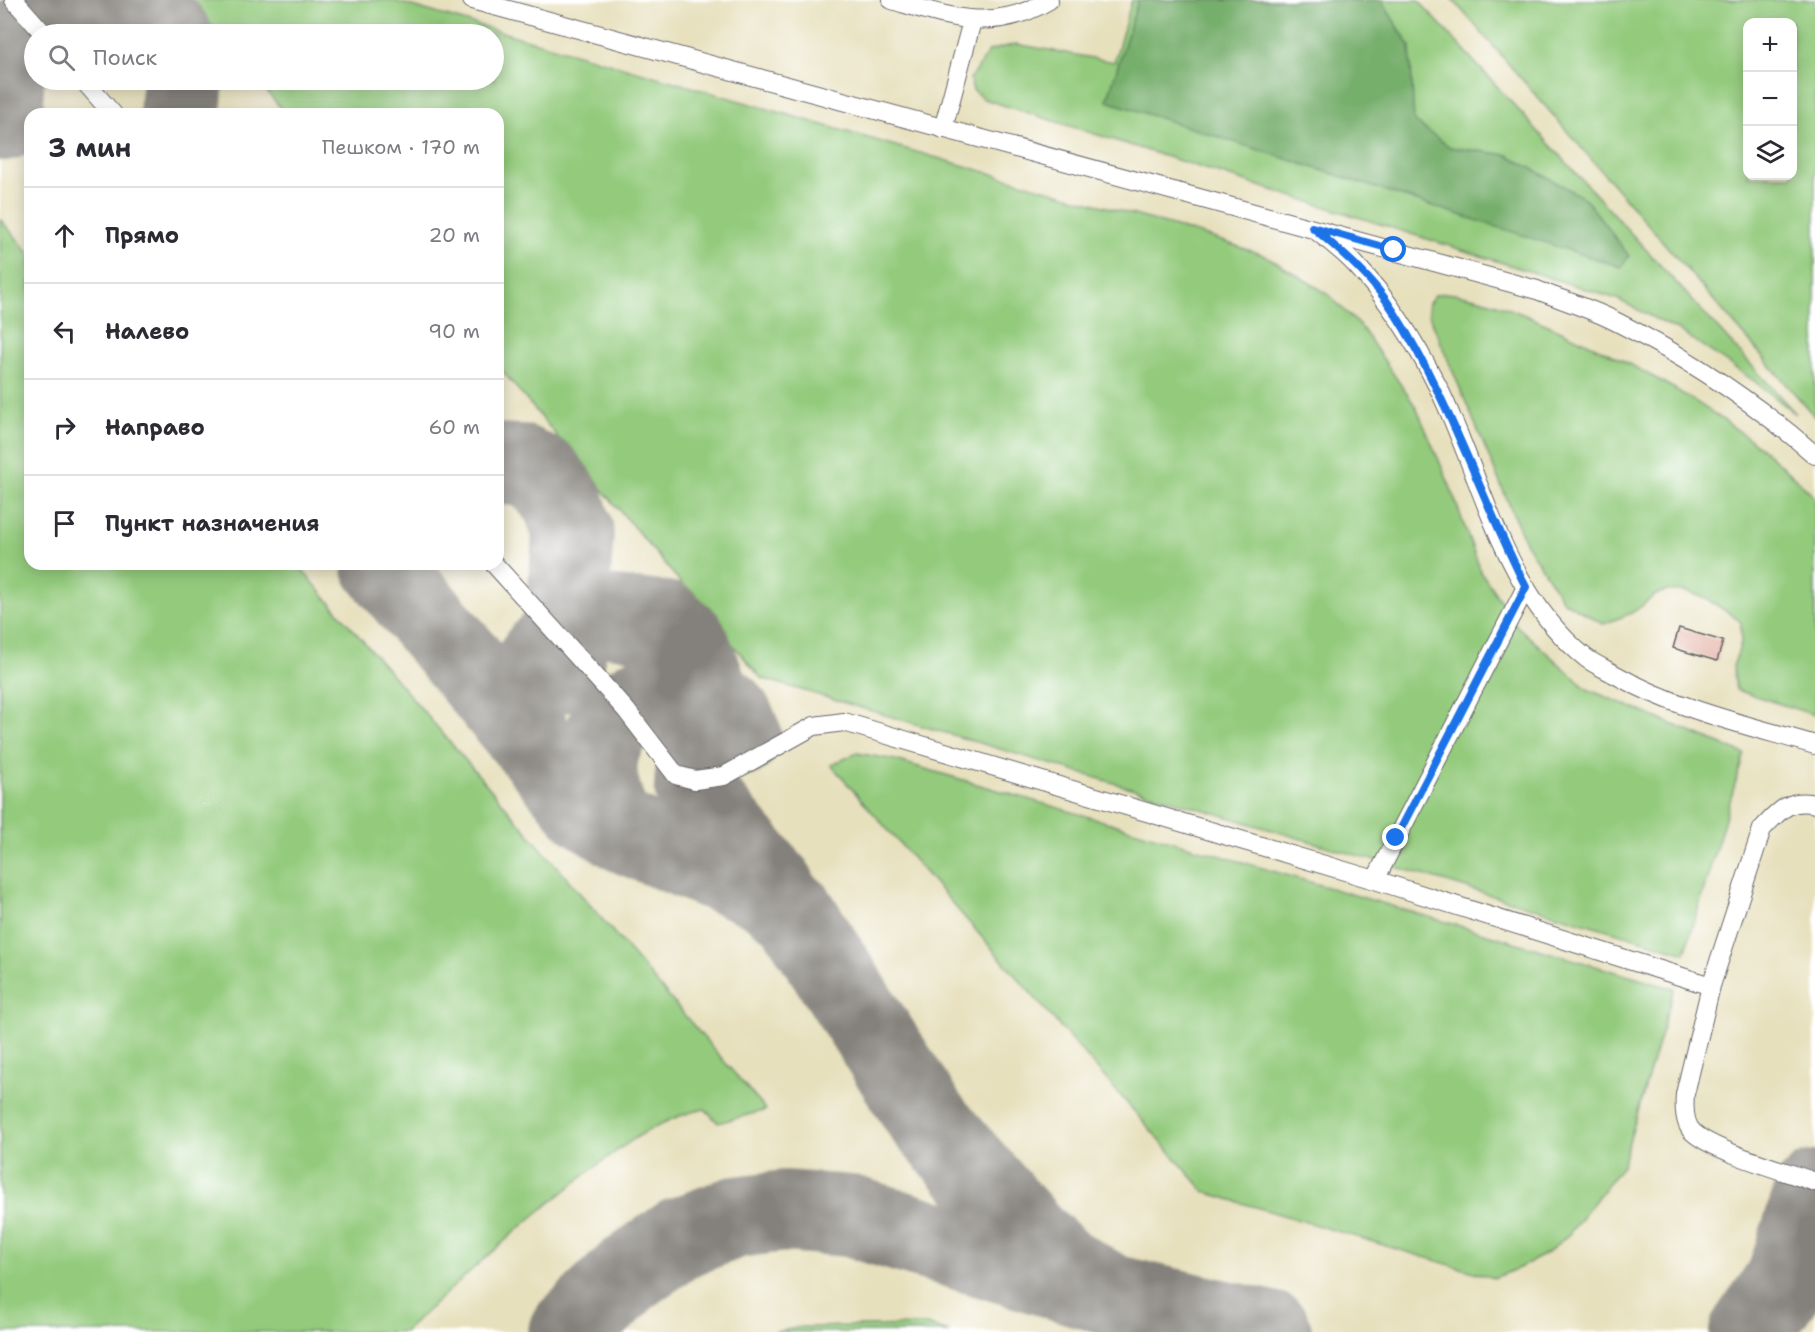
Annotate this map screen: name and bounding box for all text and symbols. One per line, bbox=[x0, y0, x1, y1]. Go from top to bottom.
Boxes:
map controls bbox=[1743, 18, 1797, 180]
button: + bbox=[1743, 18, 1797, 72]
search box bbox=[24, 24, 504, 90]
icon: search bbox=[45, 41, 78, 74]
text: Поиск bbox=[93, 43, 157, 72]
button: − bbox=[1743, 72, 1797, 126]
button: layers bbox=[1743, 126, 1797, 180]
text: 3 мин bbox=[48, 130, 131, 165]
text: Пешком · 170 m bbox=[322, 134, 480, 160]
icon: ahead bbox=[48, 219, 81, 252]
text: Прямо bbox=[105, 221, 179, 250]
text: 20 m bbox=[429, 222, 480, 248]
route start bbox=[1380, 236, 1406, 262]
icon: left bbox=[48, 315, 81, 348]
text: Налево bbox=[105, 317, 189, 346]
text: 90 m bbox=[428, 318, 480, 344]
icon: right bbox=[48, 411, 81, 444]
text: Направо bbox=[105, 413, 205, 442]
text: 60 m bbox=[428, 414, 480, 440]
icon: arrive bbox=[48, 507, 81, 540]
text: Пункт назначения bbox=[105, 509, 319, 538]
route end bbox=[1382, 824, 1408, 850]

